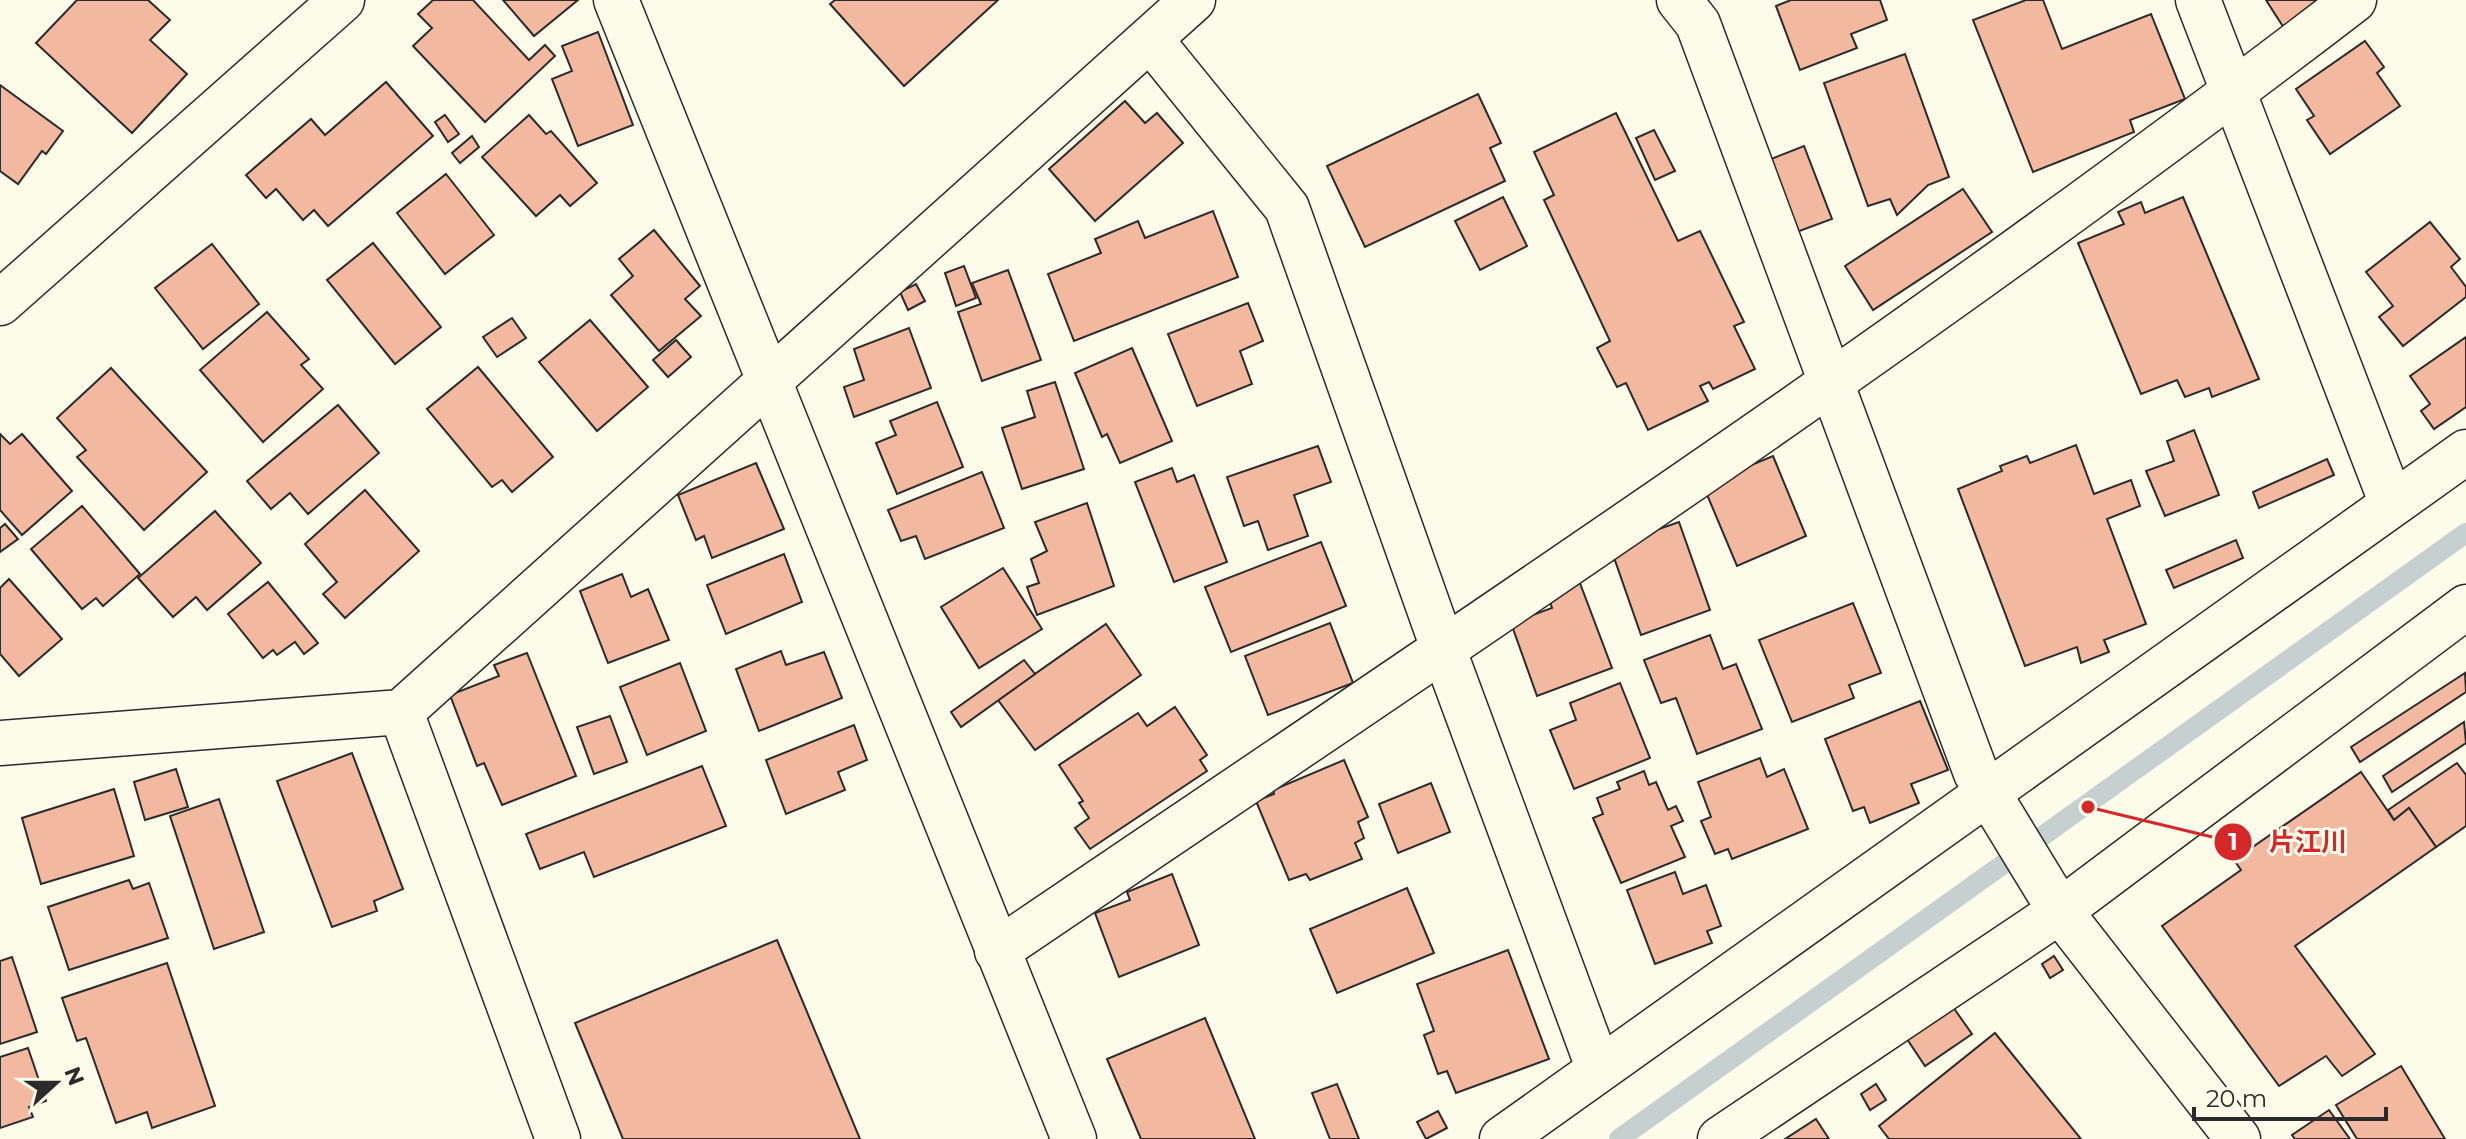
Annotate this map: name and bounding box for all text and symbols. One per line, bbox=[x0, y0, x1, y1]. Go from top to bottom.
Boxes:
callout: 片江川 bbox=[2213, 817, 2363, 867]
text: 片江川 bbox=[2269, 826, 2347, 858]
text: 1 bbox=[2228, 827, 2238, 856]
north arrow bbox=[16, 1043, 96, 1123]
text: N bbox=[58, 1063, 90, 1089]
scale bar bbox=[2194, 1071, 2386, 1121]
text: 20 m bbox=[2206, 1084, 2267, 1113]

